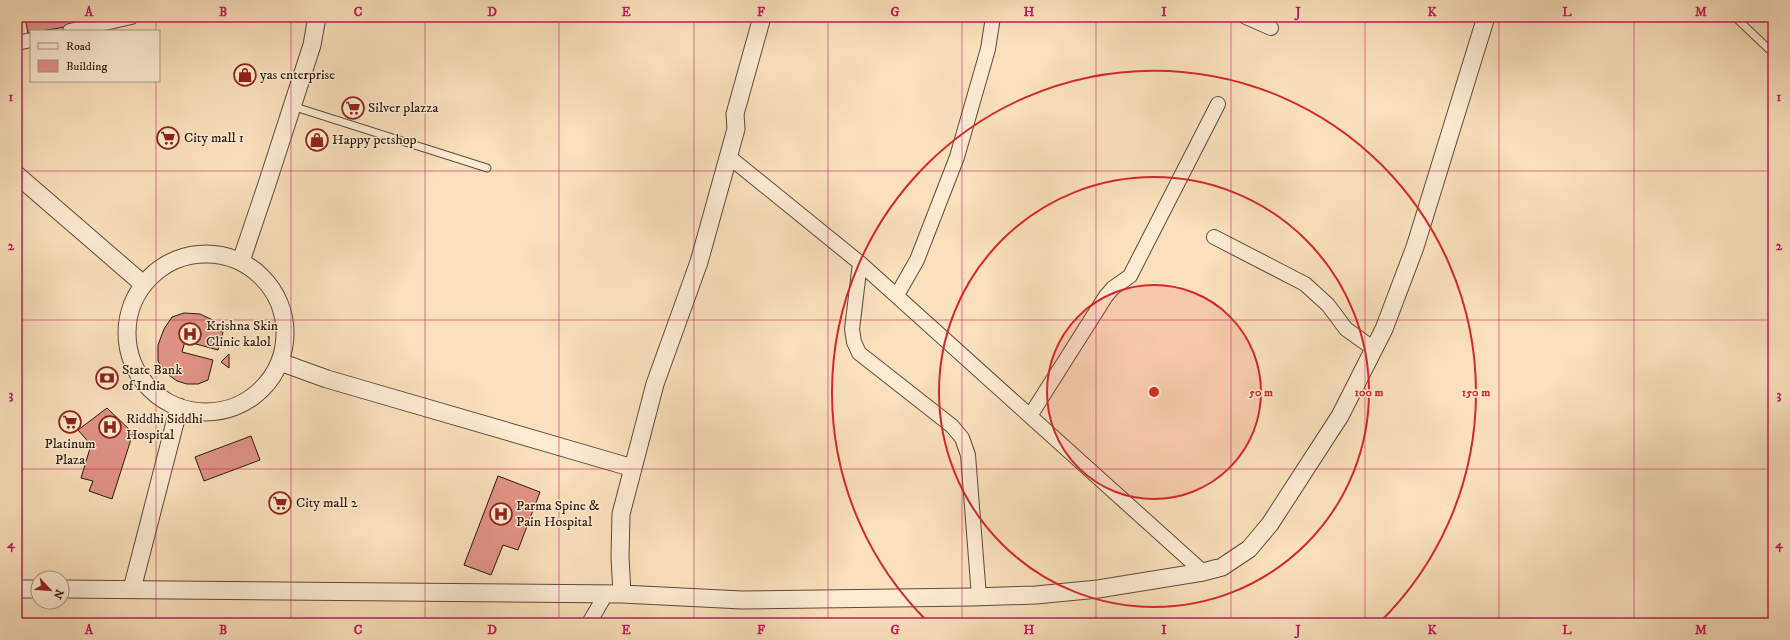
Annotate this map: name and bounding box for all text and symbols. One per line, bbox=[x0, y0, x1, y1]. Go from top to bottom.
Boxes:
text: A bbox=[84, 4, 94, 20]
text: B bbox=[219, 4, 227, 20]
text: C bbox=[354, 4, 363, 20]
text: D bbox=[487, 4, 497, 20]
text: E bbox=[621, 4, 631, 20]
text: F bbox=[757, 4, 766, 20]
text: G bbox=[890, 4, 900, 20]
text: H bbox=[1024, 4, 1035, 20]
text: I bbox=[1161, 4, 1167, 20]
text: J bbox=[1293, 4, 1301, 21]
text: K bbox=[1427, 4, 1437, 20]
text: L bbox=[1562, 4, 1572, 20]
text: M bbox=[1695, 4, 1707, 20]
legend bbox=[30, 30, 160, 82]
text: Road bbox=[66, 39, 91, 54]
text: Building bbox=[66, 59, 107, 74]
shop icon: yas enterprise bbox=[232, 62, 258, 88]
place label: yas enterprise bbox=[260, 66, 335, 84]
text: 1 bbox=[9, 89, 14, 105]
text: 1 bbox=[1777, 89, 1782, 105]
supermarket icon: Silver plazza bbox=[340, 95, 366, 121]
place label: Silver plazza bbox=[368, 99, 438, 117]
supermarket icon: City mall 1 bbox=[155, 125, 181, 151]
shop icon: Happy petshop bbox=[304, 127, 330, 153]
place label: City mall 1 bbox=[184, 129, 244, 147]
place label: Happy petshop bbox=[332, 131, 417, 149]
text: 2 bbox=[8, 238, 15, 254]
text: 2 bbox=[1776, 238, 1783, 254]
place label: Krishna Skin Clinic kalol bbox=[206, 317, 279, 351]
hospital icon: Krishna Skin Clinic kalol bbox=[177, 321, 203, 347]
place label: State Bank of India bbox=[122, 361, 182, 395]
bank icon: State Bank of India bbox=[94, 365, 120, 391]
centre of rings bbox=[1147, 385, 1161, 399]
text: 50 m bbox=[1248, 385, 1273, 400]
text: 100 m bbox=[1355, 385, 1383, 400]
text: 150 m bbox=[1462, 385, 1490, 400]
text: 3 bbox=[9, 387, 14, 403]
text: 3 bbox=[1777, 387, 1782, 403]
supermarket icon: Platinum Plaza bbox=[57, 409, 83, 435]
place label: Riddhi Siddhi Hospital bbox=[126, 410, 203, 444]
hospital icon: Riddhi Siddhi Hospital bbox=[97, 414, 123, 440]
place label: Platinum Plaza bbox=[45, 435, 96, 469]
supermarket icon: City mall 2 bbox=[267, 490, 293, 516]
place label: City mall 2 bbox=[296, 494, 358, 512]
place label: Parma Spine & Pain Hospital bbox=[516, 497, 600, 531]
hospital icon: Parma Spine & Pain Hospital bbox=[488, 501, 514, 527]
text: 4 bbox=[6, 536, 15, 553]
text: 4 bbox=[1774, 536, 1783, 553]
north arrow bbox=[30, 570, 70, 610]
text: N bbox=[50, 587, 66, 601]
text: A bbox=[84, 622, 94, 638]
text: B bbox=[219, 622, 227, 638]
text: C bbox=[354, 622, 363, 638]
text: D bbox=[487, 622, 497, 638]
text: E bbox=[621, 622, 631, 638]
text: F bbox=[757, 622, 766, 638]
text: G bbox=[890, 622, 900, 638]
text: H bbox=[1024, 622, 1035, 638]
text: I bbox=[1161, 622, 1167, 638]
text: J bbox=[1293, 622, 1301, 639]
text: K bbox=[1427, 622, 1437, 638]
text: L bbox=[1562, 622, 1572, 638]
text: M bbox=[1695, 622, 1707, 638]

